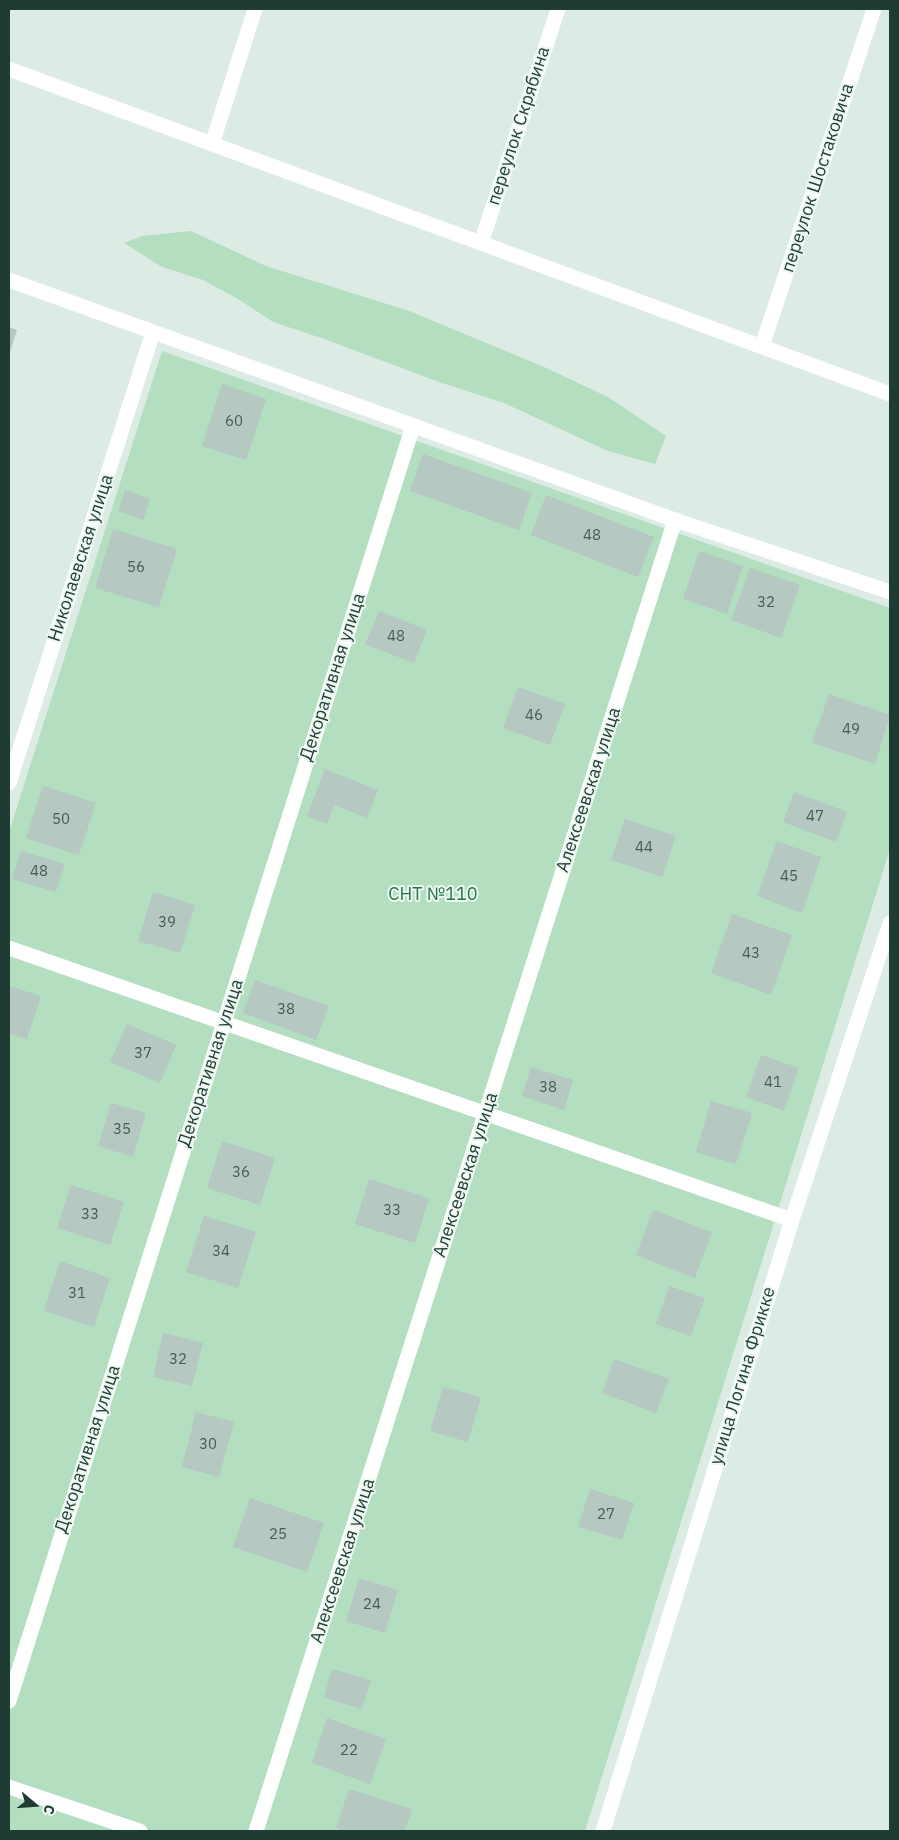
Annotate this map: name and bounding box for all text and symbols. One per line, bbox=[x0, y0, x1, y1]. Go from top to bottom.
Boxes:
street label: переулок Скрябина bbox=[483, 44, 555, 208]
street label: переулок Шостаковича bbox=[777, 81, 859, 275]
house number: 60 bbox=[225, 413, 243, 431]
street label: Николаевская улица bbox=[44, 472, 118, 644]
house number: 48 bbox=[583, 527, 601, 545]
house number: 56 bbox=[127, 559, 145, 577]
street label: Декоративная улица bbox=[296, 590, 370, 764]
house number: 32 bbox=[757, 594, 775, 612]
house number: 48 bbox=[387, 628, 405, 646]
street label: Алексеевская улица bbox=[552, 705, 626, 875]
house number: 46 bbox=[525, 707, 543, 725]
house number: 49 bbox=[842, 721, 860, 739]
house number: 47 bbox=[806, 808, 824, 826]
house number: 50 bbox=[52, 811, 70, 829]
house number: 44 bbox=[635, 839, 653, 857]
house number: 48 bbox=[30, 863, 48, 881]
house number: 45 bbox=[780, 868, 798, 886]
park label: СНТ №110 bbox=[388, 884, 478, 906]
house number: 39 bbox=[158, 914, 176, 932]
house number: 43 bbox=[742, 945, 760, 963]
street label: Декоративная улица bbox=[174, 976, 248, 1150]
house number: 38 bbox=[277, 1001, 295, 1019]
house number: 37 bbox=[134, 1045, 152, 1063]
house number: 41 bbox=[764, 1074, 782, 1092]
house number: 38 bbox=[539, 1079, 557, 1097]
street label: Алексеевская улица bbox=[429, 1090, 503, 1260]
house number: 35 bbox=[113, 1121, 131, 1139]
house number: 36 bbox=[232, 1164, 250, 1182]
house number: 33 bbox=[383, 1202, 401, 1220]
house number: 33 bbox=[81, 1206, 99, 1224]
house number: 34 bbox=[212, 1243, 230, 1261]
street label: улица Логина Фрикке bbox=[706, 1284, 780, 1468]
house number: 31 bbox=[68, 1285, 86, 1303]
house number: 32 bbox=[169, 1351, 187, 1369]
street label: Декоративная улица bbox=[51, 1362, 125, 1536]
house number: 30 bbox=[199, 1436, 217, 1454]
street label: Алексеевская улица bbox=[306, 1476, 380, 1646]
house number: 27 bbox=[597, 1506, 615, 1524]
house number: 25 bbox=[269, 1526, 287, 1544]
house number: 24 bbox=[363, 1596, 381, 1614]
house number: 22 bbox=[340, 1742, 358, 1760]
north arrow bbox=[10, 1780, 60, 1830]
text: С bbox=[39, 1803, 59, 1817]

